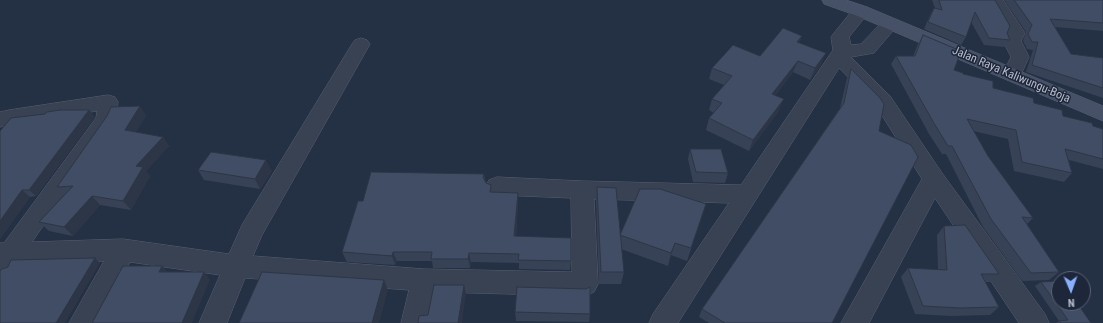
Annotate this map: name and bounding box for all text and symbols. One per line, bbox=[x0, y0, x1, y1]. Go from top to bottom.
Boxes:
street label: Jalan Raya Kaliwungu-Boja bbox=[950, 44, 1072, 106]
north arrow bbox=[1051, 271, 1091, 311]
text: N bbox=[1068, 296, 1075, 309]

